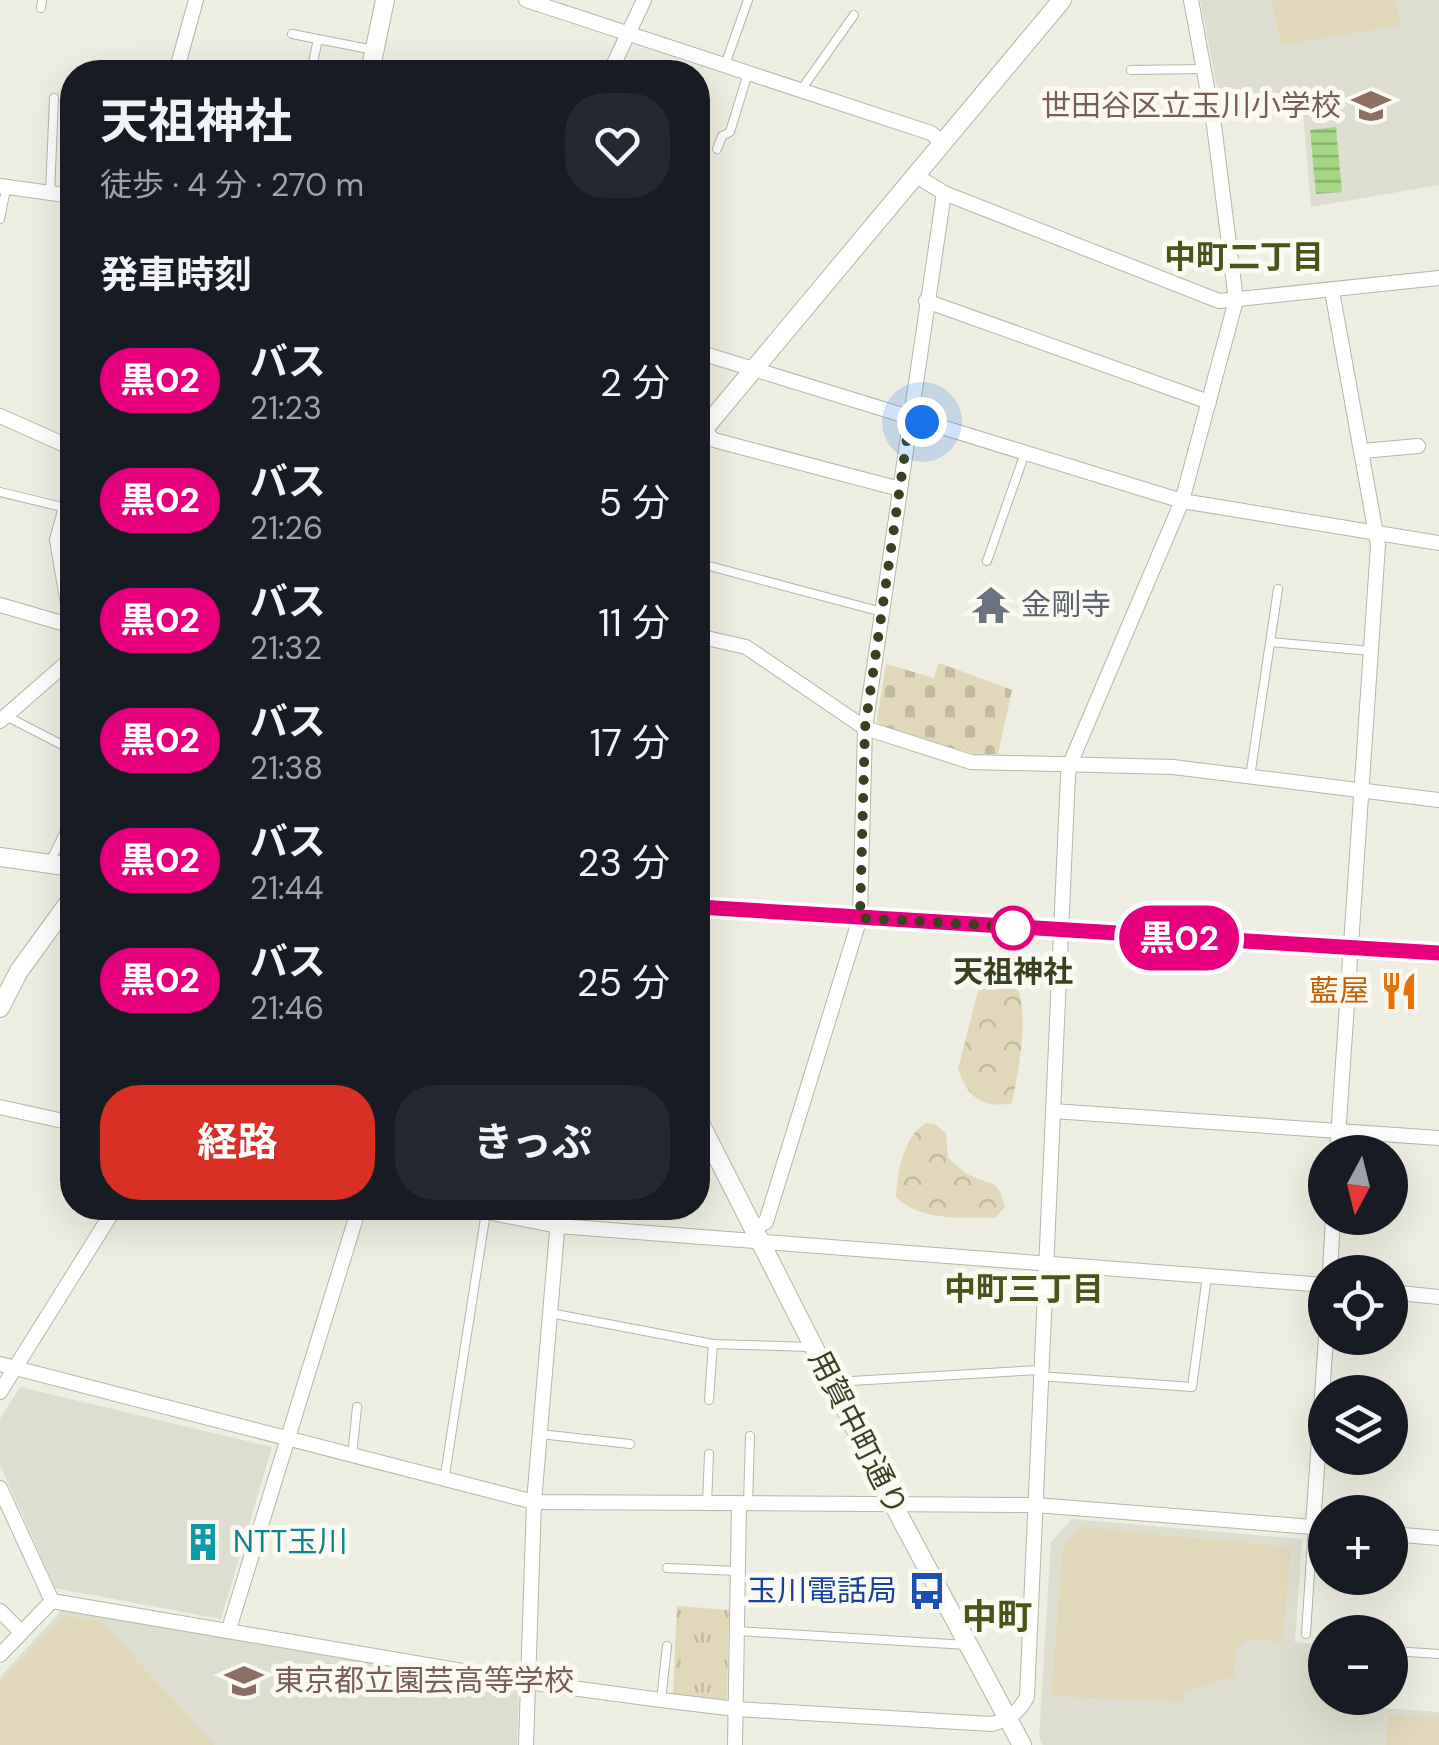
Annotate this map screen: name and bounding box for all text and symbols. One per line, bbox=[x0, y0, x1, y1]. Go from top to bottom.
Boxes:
school or university icon: 世田谷区立玉川小学校 bbox=[1350, 85, 1392, 127]
place label: 世田谷区立玉川小学校 bbox=[1041, 86, 1341, 125]
text: 天祖神社 bbox=[100, 90, 292, 153]
button: heart bbox=[565, 93, 670, 198]
text: 徒歩 · 4 分 · 270 m bbox=[100, 164, 364, 206]
district label: 中町二丁目 bbox=[1164, 236, 1324, 278]
text: 発車時刻 bbox=[100, 250, 252, 300]
text: バス bbox=[250, 337, 326, 387]
text: 黒02 bbox=[120, 357, 200, 403]
text: 2 分 bbox=[600, 358, 670, 408]
text: 21:23 bbox=[250, 387, 322, 429]
your location bbox=[897, 397, 947, 447]
text: バス bbox=[250, 457, 326, 507]
text: 黒02 bbox=[120, 477, 200, 523]
text: 5 分 bbox=[599, 478, 670, 528]
text: 21:26 bbox=[250, 507, 323, 549]
text: バス bbox=[250, 577, 326, 627]
temple icon: 金剛寺 bbox=[970, 584, 1012, 626]
place label: 金剛寺 bbox=[1021, 585, 1111, 624]
text: 黒02 bbox=[120, 597, 200, 643]
text: 11 分 bbox=[598, 598, 670, 648]
text: 21:32 bbox=[250, 627, 322, 669]
text: バス bbox=[250, 697, 326, 747]
text: 黒02 bbox=[120, 717, 200, 763]
text: 17 分 bbox=[590, 718, 670, 768]
text: 21:38 bbox=[250, 747, 323, 789]
text: バス bbox=[250, 817, 326, 867]
text: 黒02 bbox=[120, 837, 200, 883]
text: 23 分 bbox=[578, 838, 670, 888]
text: 21:44 bbox=[250, 867, 323, 909]
line badge: 黒02 bbox=[1122, 906, 1236, 970]
marker: 天祖神社 bbox=[992, 907, 1034, 949]
text: 黒02 bbox=[1139, 915, 1219, 961]
text: バス bbox=[250, 937, 326, 987]
place label: 天祖神社 bbox=[953, 952, 1073, 991]
text: 黒02 bbox=[120, 957, 200, 1003]
text: 25 分 bbox=[577, 958, 670, 1008]
restaurant icon: 藍屋 bbox=[1378, 970, 1420, 1012]
place label: 藍屋 bbox=[1309, 971, 1369, 1010]
text: 21:46 bbox=[250, 987, 324, 1029]
button: 経路 bbox=[100, 1085, 375, 1200]
button: きっぷ bbox=[395, 1085, 670, 1200]
north arrow bbox=[1308, 1135, 1408, 1235]
map controls bbox=[1308, 1135, 1408, 1715]
button: locate bbox=[1308, 1255, 1408, 1355]
district label: 中町三丁目 bbox=[944, 1268, 1104, 1310]
street label: 用賀中町通り bbox=[800, 1344, 917, 1522]
button: layers bbox=[1308, 1375, 1408, 1475]
button: + bbox=[1308, 1495, 1408, 1595]
building icon: NTT玉川 bbox=[182, 1521, 224, 1563]
place label: NTT玉川 bbox=[233, 1522, 347, 1561]
bus stop icon: 玉川電話局 bbox=[906, 1570, 948, 1612]
place label: 玉川電話局 bbox=[747, 1571, 897, 1610]
district label: 中町 bbox=[962, 1594, 1032, 1640]
button: − bbox=[1308, 1615, 1408, 1715]
school or university icon: 東京都立園芸高等学校 bbox=[223, 1660, 265, 1702]
place label: 東京都立園芸高等学校 bbox=[274, 1661, 574, 1700]

